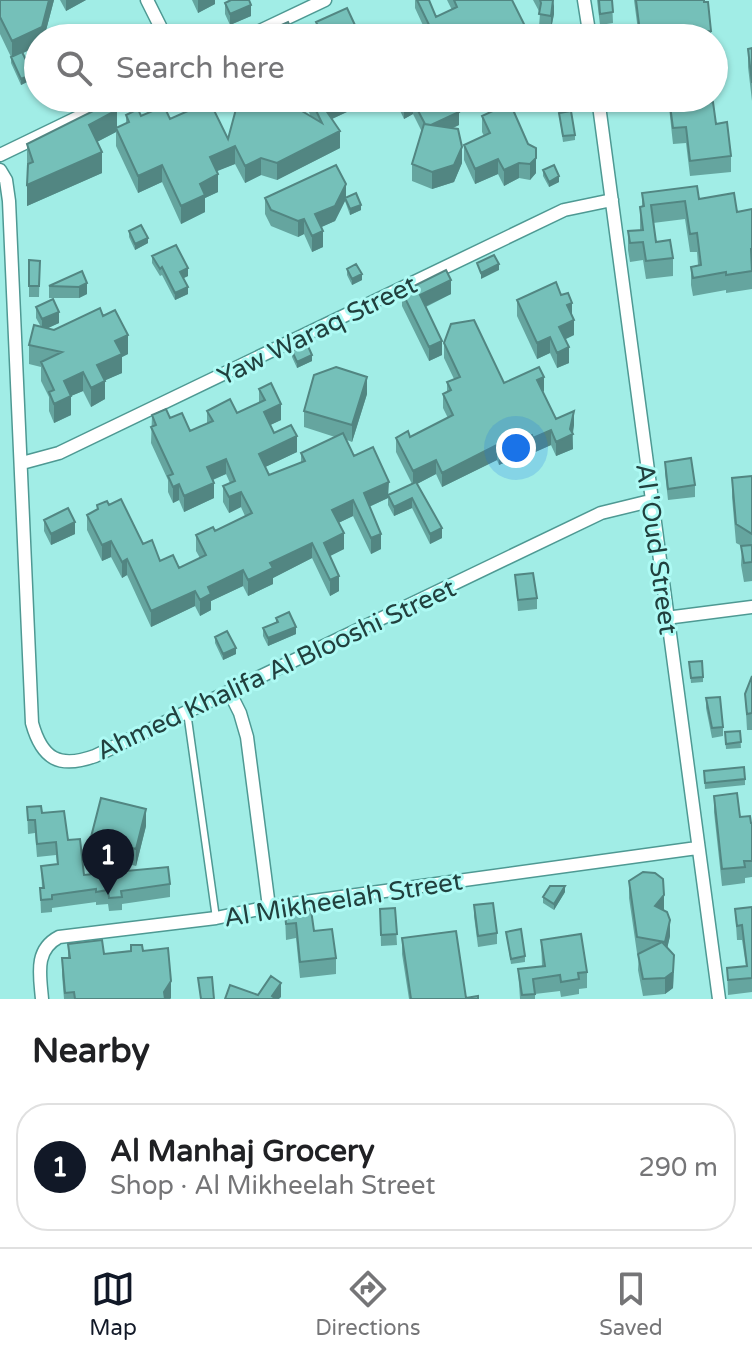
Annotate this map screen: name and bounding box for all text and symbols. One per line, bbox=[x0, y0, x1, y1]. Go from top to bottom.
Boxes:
search box bbox=[24, 24, 728, 112]
icon: search bbox=[52, 46, 96, 90]
text: Search here bbox=[116, 50, 285, 87]
street label: Yaw Waraq Street bbox=[212, 269, 422, 392]
your location bbox=[496, 428, 536, 468]
street label: Al 'Oud Street bbox=[629, 462, 684, 637]
street label: Ahmed Khalifa Al Blooshi Street bbox=[92, 572, 461, 767]
pin: 1 bbox=[82, 829, 134, 895]
street label: Al Mikheelah Street bbox=[222, 865, 465, 934]
text: Nearby bbox=[32, 1031, 150, 1072]
text: Al Manhaj Grocery bbox=[110, 1133, 375, 1170]
text: 1 bbox=[52, 1152, 68, 1183]
text: 290 m bbox=[638, 1152, 718, 1183]
text: Shop · Al Mikheelah Street bbox=[110, 1170, 435, 1201]
tab: Map bbox=[89, 1267, 137, 1341]
tab: Directions bbox=[315, 1267, 421, 1341]
tab: Saved bbox=[599, 1267, 663, 1341]

